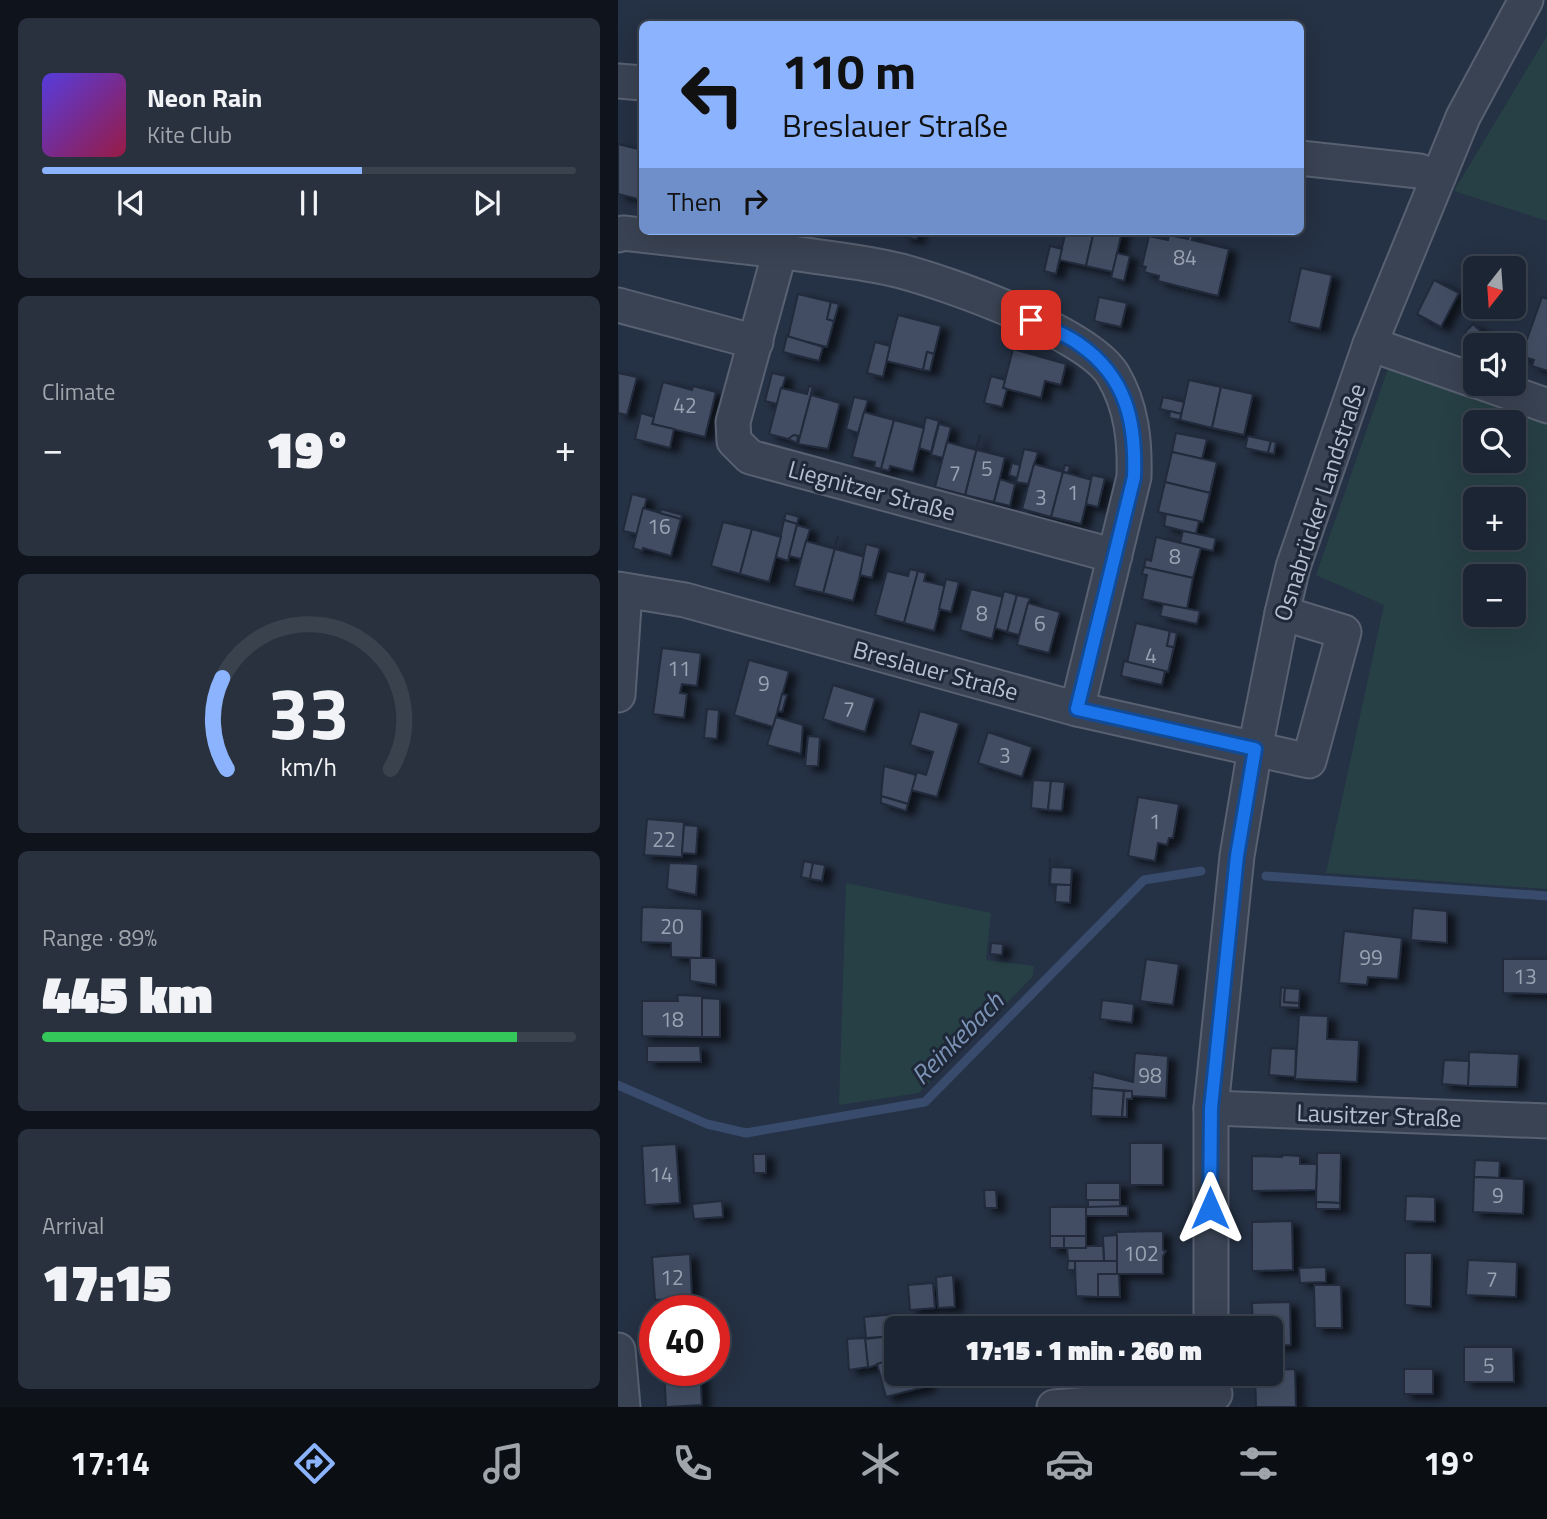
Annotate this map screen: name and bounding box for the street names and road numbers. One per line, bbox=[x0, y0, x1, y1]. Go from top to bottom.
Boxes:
street label: Osnabrücker Landstraße bbox=[1264, 379, 1374, 625]
street label: Liegnitzer Straße bbox=[784, 450, 960, 530]
street label: Breslauer Straße bbox=[849, 631, 1023, 709]
street label: Lausitzer Straße bbox=[1296, 1094, 1462, 1136]

